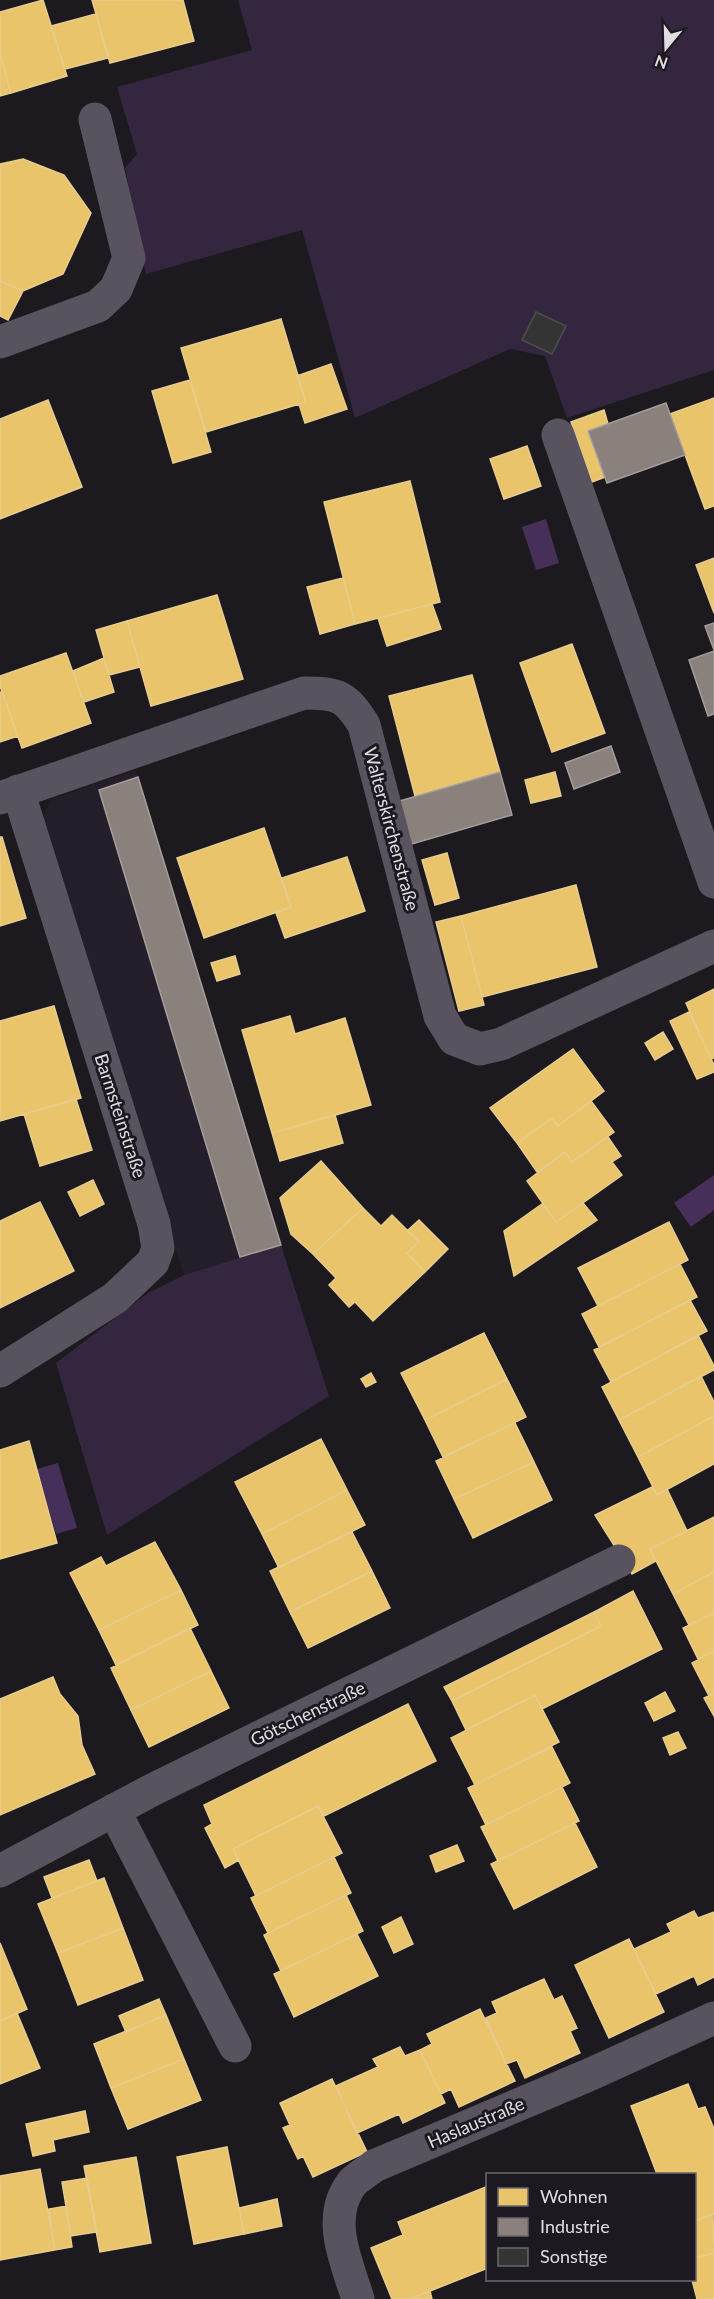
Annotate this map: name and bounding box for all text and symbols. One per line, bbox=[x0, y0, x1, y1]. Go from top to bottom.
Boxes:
north arrow bbox=[636, 18, 696, 78]
text: N bbox=[652, 52, 670, 74]
street label: Walterskirchenstraße bbox=[360, 745, 424, 913]
street label: Barmsteinstraße bbox=[90, 1051, 151, 1181]
street label: Götschenstraße bbox=[247, 1676, 369, 1750]
street label: Haslaustraße bbox=[424, 2092, 527, 2152]
legend bbox=[486, 2173, 696, 2281]
text: Wohnen bbox=[540, 2185, 607, 2207]
text: Industrie bbox=[540, 2215, 610, 2237]
text: Sonstige bbox=[540, 2245, 608, 2267]

